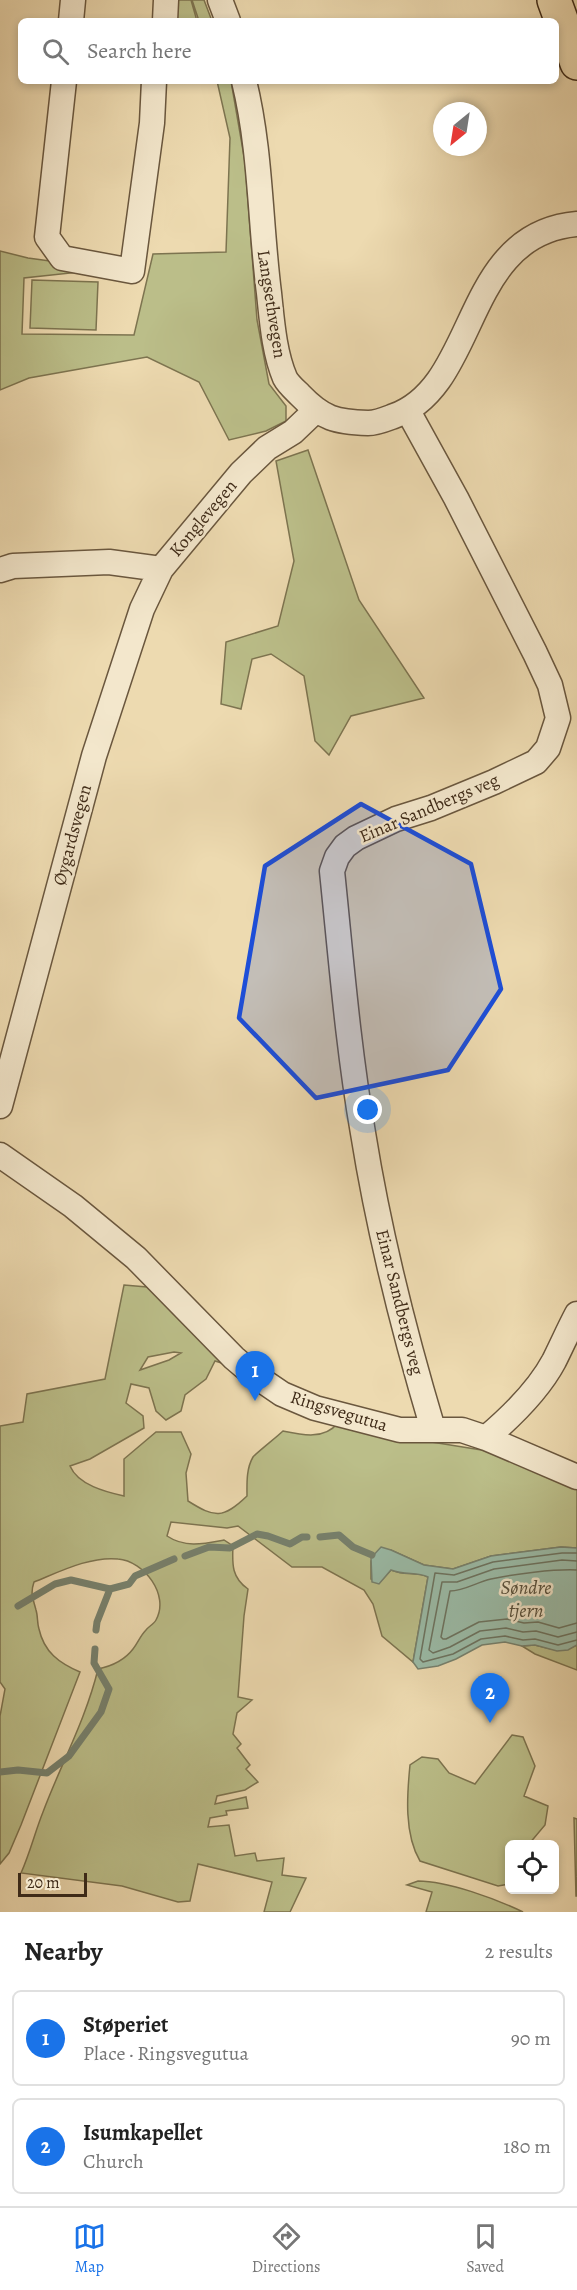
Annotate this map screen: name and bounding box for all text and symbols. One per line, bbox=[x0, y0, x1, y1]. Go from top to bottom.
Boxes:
search box bbox=[18, 18, 559, 84]
icon: search bbox=[39, 35, 72, 68]
text: Search here bbox=[87, 36, 192, 66]
north arrow bbox=[433, 102, 487, 156]
street label: Langsethvegen bbox=[252, 248, 292, 360]
street label: Konglevegen bbox=[164, 474, 242, 562]
street label: Einar Sandbergs veg bbox=[355, 768, 503, 848]
street label: Øygardsvegen bbox=[47, 782, 97, 888]
your location bbox=[353, 1095, 382, 1124]
street label: Einar Sandbergs veg bbox=[370, 1227, 430, 1377]
pin: 1 bbox=[236, 1352, 274, 1401]
street label: Ringsvegutua bbox=[287, 1385, 391, 1437]
water label: Søndre tjern bbox=[501, 1574, 551, 1624]
pin: 2 bbox=[470, 1674, 510, 1723]
map controls bbox=[505, 1840, 559, 1894]
button: locate bbox=[505, 1840, 559, 1894]
scale bar bbox=[18, 1870, 87, 1898]
text: 20 m bbox=[27, 1872, 60, 1894]
text: Nearby bbox=[24, 1934, 103, 1969]
text: 2 results bbox=[485, 1938, 553, 1965]
text: Støperiet bbox=[83, 2010, 168, 2040]
text: 1 bbox=[42, 2025, 49, 2052]
text: 90 m bbox=[511, 2025, 551, 2052]
text: Place · Ringsvegutua bbox=[83, 2040, 249, 2067]
text: Isumkapellet bbox=[83, 2118, 203, 2148]
text: 2 bbox=[41, 2133, 50, 2160]
text: 180 m bbox=[503, 2133, 551, 2160]
text: Church bbox=[83, 2148, 144, 2175]
tab: Map bbox=[73, 2220, 106, 2278]
tab: Directions bbox=[252, 2220, 320, 2278]
tab: Saved bbox=[466, 2220, 504, 2278]

